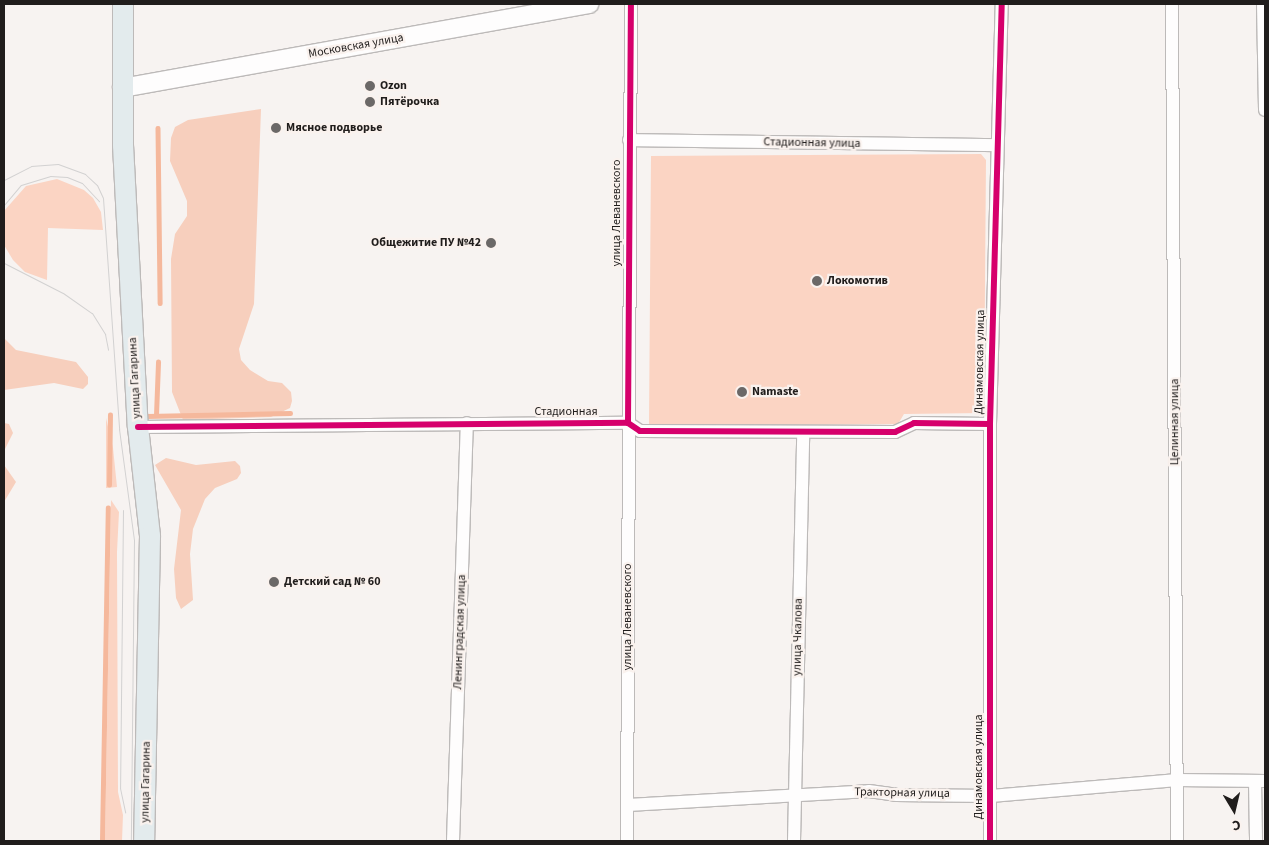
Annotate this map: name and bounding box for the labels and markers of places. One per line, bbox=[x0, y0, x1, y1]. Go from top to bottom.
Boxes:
place label: Ozon bbox=[380, 79, 407, 93]
marker: Ozon bbox=[364, 80, 376, 92]
place label: Пятёрочка bbox=[380, 95, 439, 109]
marker: Пятёрочка bbox=[364, 96, 376, 108]
place label: Мясное подворье bbox=[286, 121, 382, 135]
marker: Мясное подворье bbox=[270, 122, 282, 134]
place label: Общежитие ПУ №42 bbox=[371, 236, 481, 250]
marker: Общежитие ПУ №42 bbox=[485, 237, 497, 249]
place label: Локомотив bbox=[827, 274, 888, 288]
marker: Локомотив bbox=[811, 275, 823, 287]
place label: Namaste bbox=[752, 385, 799, 399]
marker: Namaste bbox=[736, 386, 748, 398]
place label: Детский сад № 60 bbox=[284, 575, 380, 589]
marker: Детский сад № 60 bbox=[268, 576, 280, 588]

